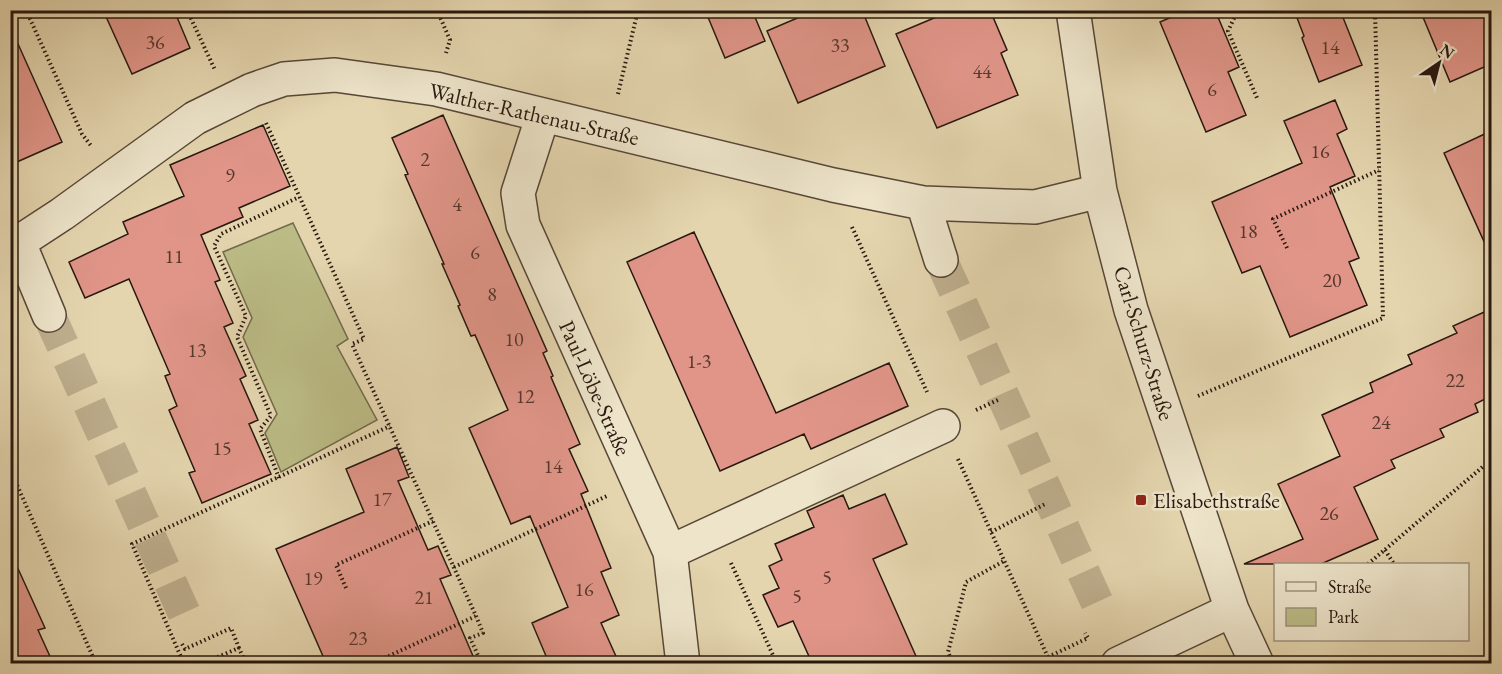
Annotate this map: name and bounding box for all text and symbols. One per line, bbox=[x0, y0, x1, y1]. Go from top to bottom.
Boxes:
house number: 36 bbox=[145, 29, 165, 55]
house number: 33 bbox=[830, 32, 850, 58]
north arrow bbox=[1409, 33, 1469, 93]
house number: 14 bbox=[1320, 34, 1340, 60]
text: N bbox=[1436, 39, 1459, 63]
house number: 44 bbox=[972, 58, 992, 84]
street label: Walther-Rathenau-Straße bbox=[426, 76, 642, 152]
house number: 6 bbox=[1207, 76, 1217, 102]
house number: 16 bbox=[1310, 138, 1330, 164]
house number: 2 bbox=[420, 146, 430, 172]
house number: 9 bbox=[225, 162, 235, 188]
house number: 4 bbox=[452, 191, 462, 217]
house number: 18 bbox=[1238, 218, 1258, 244]
house number: 6 bbox=[470, 239, 480, 265]
house number: 11 bbox=[164, 243, 184, 269]
street label: Carl-Schurz-Straße bbox=[1107, 262, 1181, 424]
house number: 20 bbox=[1322, 267, 1342, 293]
house number: 8 bbox=[487, 281, 497, 307]
street label: Paul-Löbe-Straße bbox=[552, 316, 638, 461]
house number: 10 bbox=[504, 326, 524, 352]
house number: 13 bbox=[187, 337, 207, 363]
house number: 1-3 bbox=[687, 348, 711, 374]
house number: 22 bbox=[1445, 367, 1465, 393]
house number: 12 bbox=[515, 383, 535, 409]
house number: 24 bbox=[1371, 409, 1391, 435]
house number: 15 bbox=[212, 435, 232, 461]
house number: 14 bbox=[543, 453, 563, 479]
house number: 17 bbox=[372, 486, 392, 512]
place label: Elisabethstraße bbox=[1153, 486, 1280, 515]
marker: Elisabethstraße bbox=[1134, 493, 1148, 507]
house number: 26 bbox=[1319, 500, 1339, 526]
legend bbox=[1274, 563, 1469, 641]
house number: 5 bbox=[822, 564, 832, 590]
house number: 19 bbox=[303, 565, 323, 591]
text: Straße bbox=[1328, 575, 1371, 598]
house number: 16 bbox=[574, 576, 594, 602]
house number: 5 bbox=[792, 583, 802, 609]
house number: 21 bbox=[414, 584, 434, 610]
text: Park bbox=[1328, 605, 1359, 628]
house number: 23 bbox=[348, 625, 368, 651]

